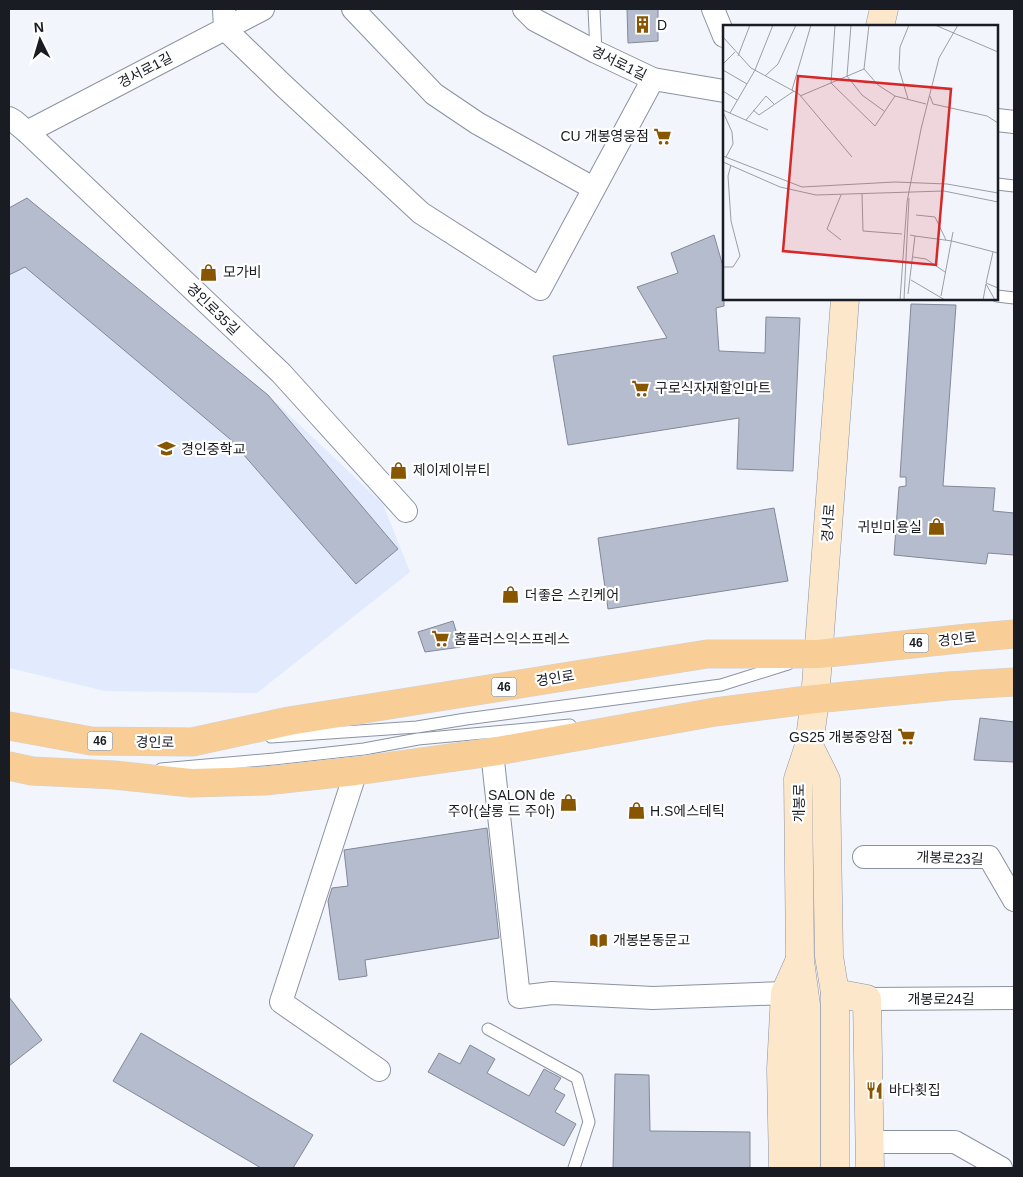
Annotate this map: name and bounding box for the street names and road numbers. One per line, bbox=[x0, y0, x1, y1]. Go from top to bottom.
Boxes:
street label: 경서로1길 bbox=[589, 43, 649, 83]
street label: 경서로1길 bbox=[115, 49, 175, 91]
street label: 경인로35길 bbox=[183, 280, 243, 338]
street label: 경서로 bbox=[819, 503, 837, 543]
street label: 경인로 bbox=[937, 629, 977, 649]
road number: 46 bbox=[904, 634, 928, 652]
street label: 경인로 bbox=[535, 667, 575, 689]
road number: 46 bbox=[492, 678, 516, 696]
road number: 46 bbox=[88, 731, 112, 750]
street label: 경인로 bbox=[136, 734, 175, 750]
street label: 개봉로 bbox=[791, 784, 807, 822]
street label: 개봉로23길 bbox=[916, 849, 984, 867]
street label: 개봉로24길 bbox=[907, 991, 975, 1007]

